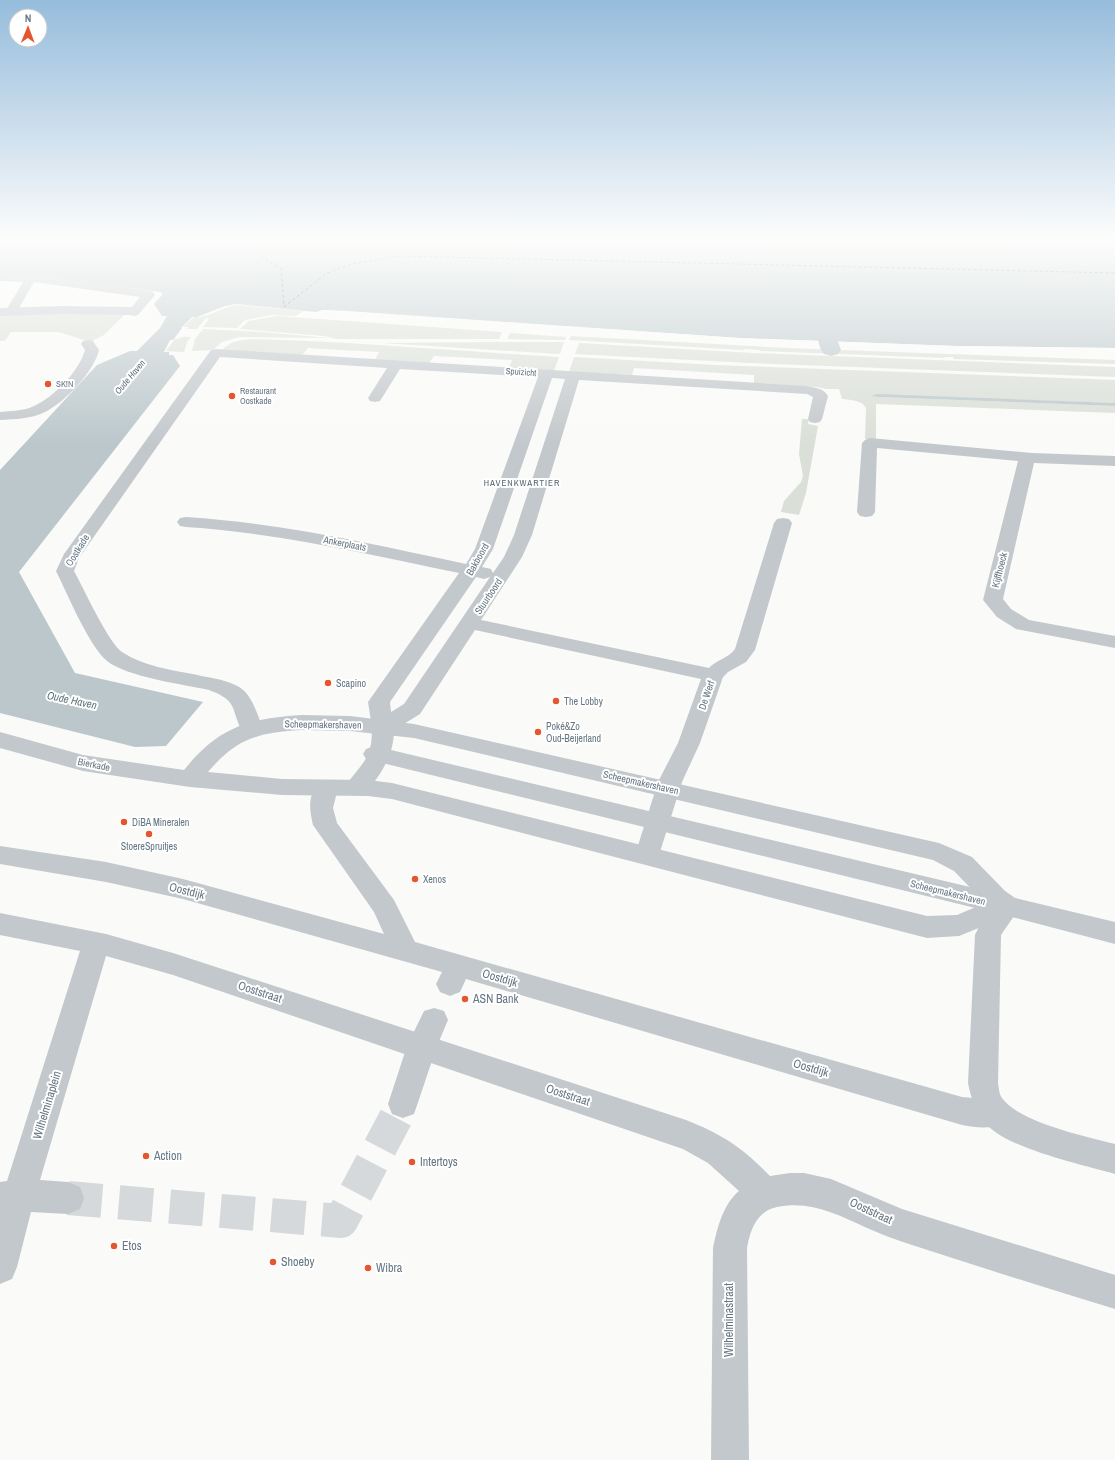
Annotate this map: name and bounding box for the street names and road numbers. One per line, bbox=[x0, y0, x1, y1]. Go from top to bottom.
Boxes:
street label: Spuizicht bbox=[505, 365, 537, 379]
street label: Oostkade bbox=[63, 532, 92, 569]
street label: Ankerplaats bbox=[321, 533, 367, 554]
street label: Bakboord bbox=[463, 541, 492, 578]
street label: Kijffhoeck bbox=[989, 550, 1010, 589]
street label: Stuurboord bbox=[472, 576, 505, 617]
street label: De Werf bbox=[695, 678, 718, 711]
street label: Scheepmakershaven bbox=[284, 717, 362, 732]
street label: Bierkade bbox=[77, 755, 112, 774]
street label: Scheepmakershaven bbox=[602, 767, 680, 797]
street label: Scheepmakershaven bbox=[909, 877, 987, 908]
street label: Oostdijk bbox=[168, 879, 207, 903]
street label: Oostdijk bbox=[480, 965, 520, 991]
street label: Ooststraat bbox=[236, 977, 284, 1007]
street label: Oostdijk bbox=[791, 1055, 831, 1081]
street label: Wilhelminaplein bbox=[29, 1069, 65, 1141]
street label: Ooststraat bbox=[544, 1080, 592, 1110]
street label: Ooststraat bbox=[847, 1194, 895, 1228]
street label: Wilhelminastraat bbox=[721, 1283, 737, 1357]

